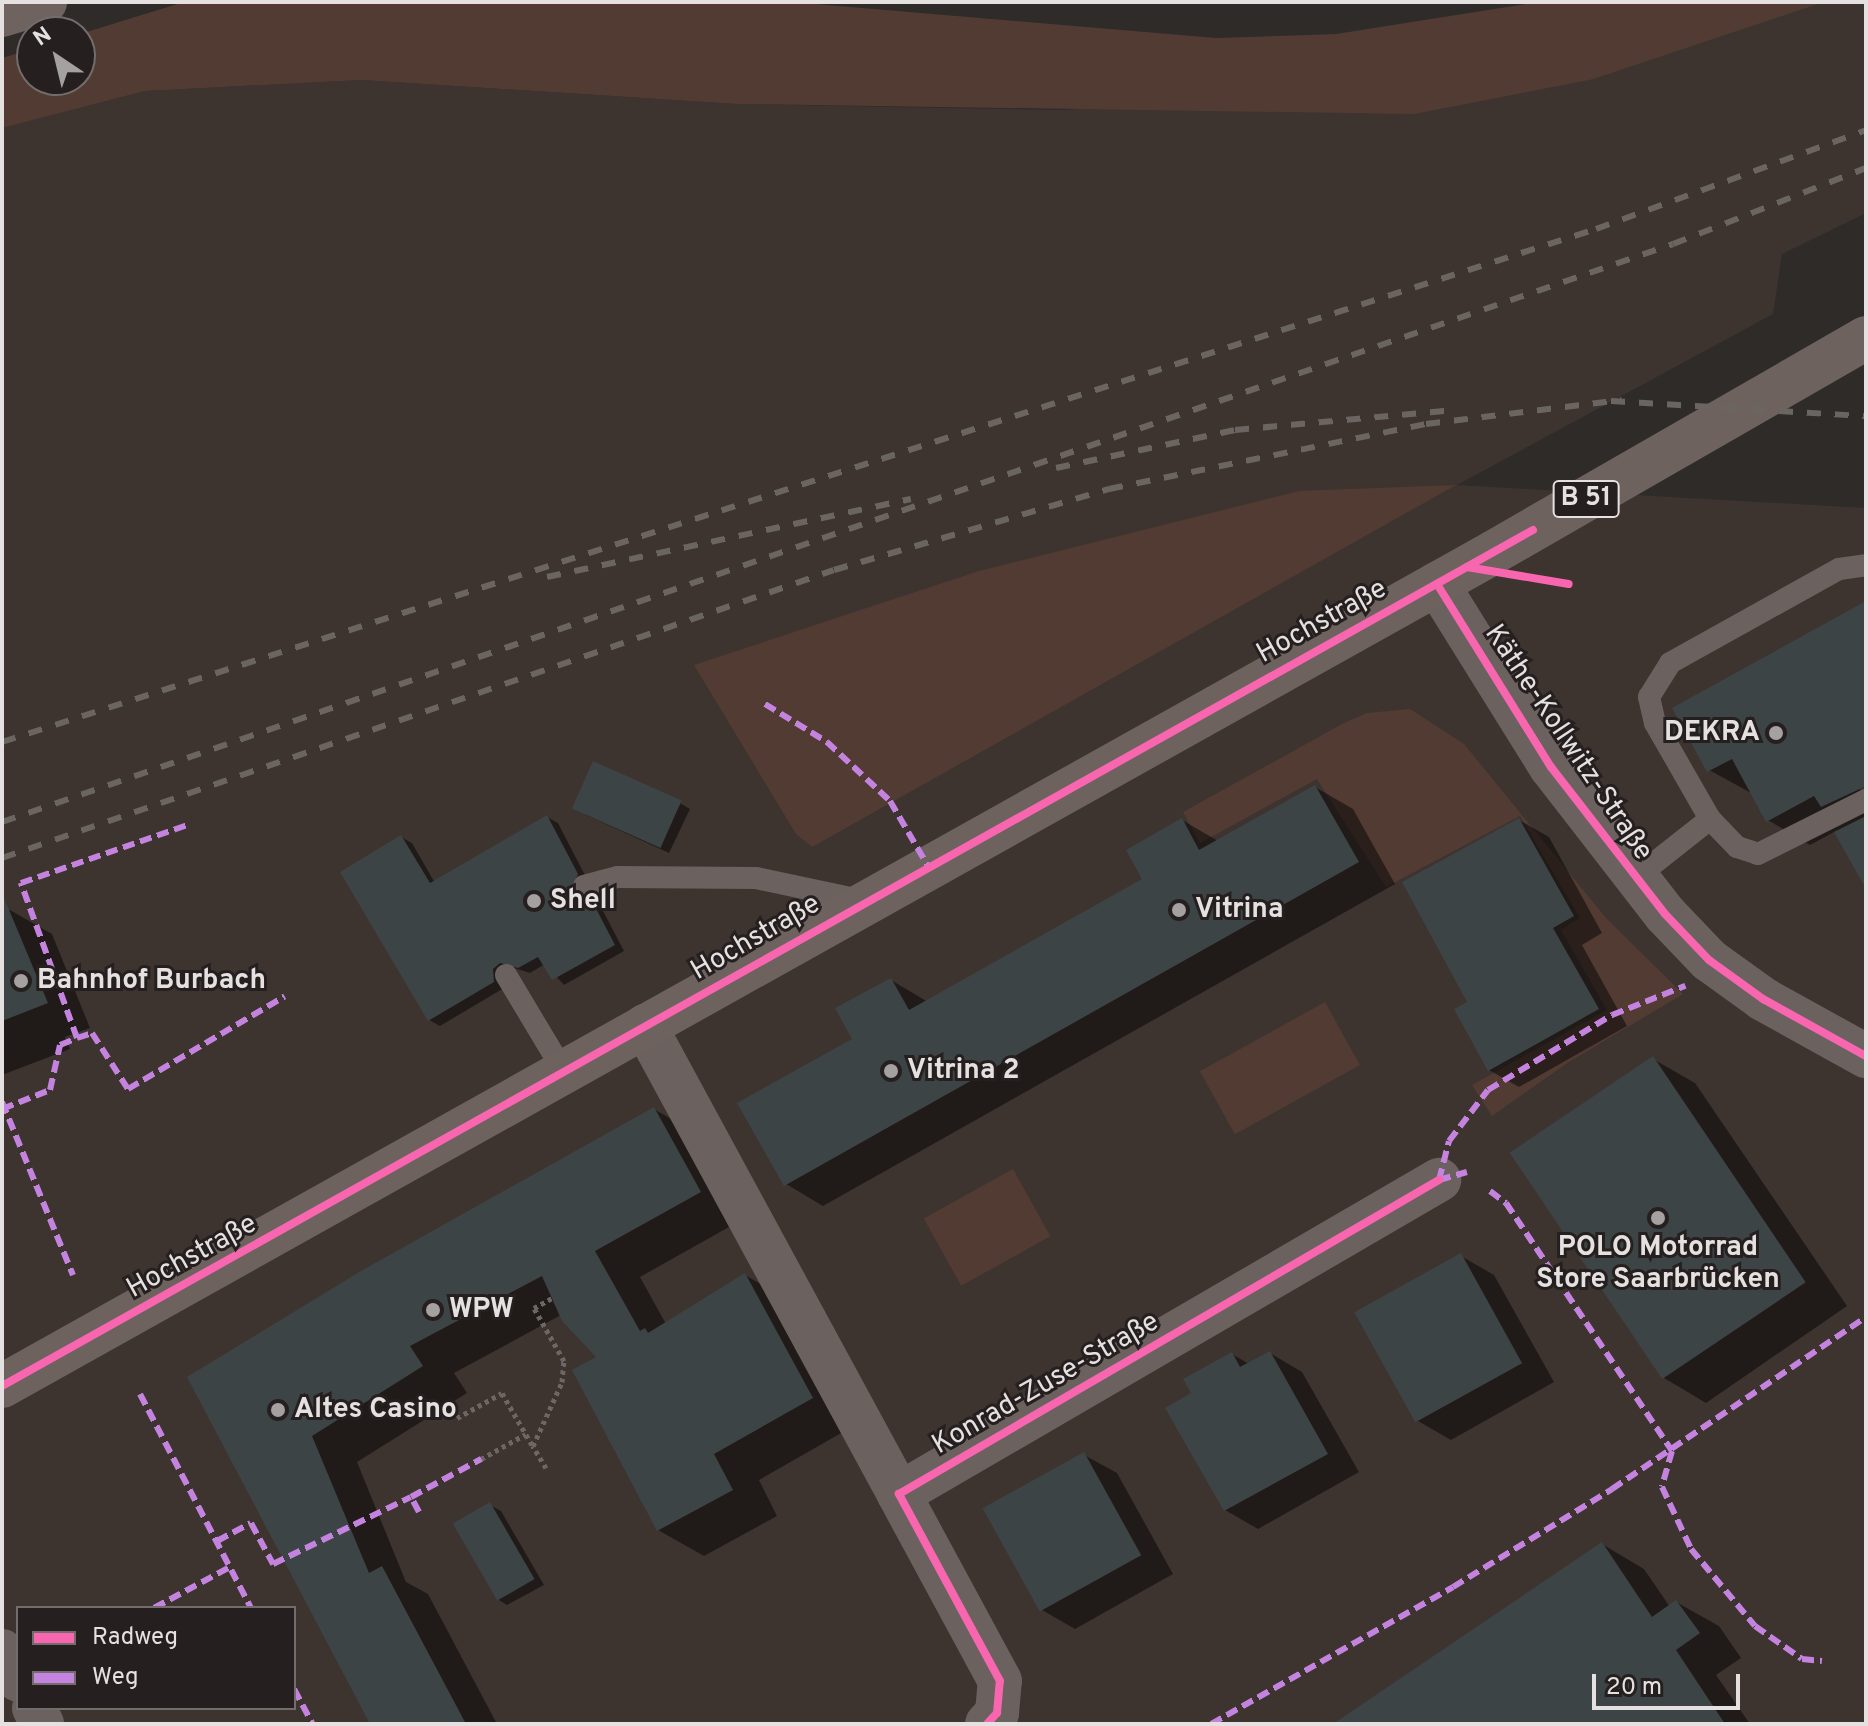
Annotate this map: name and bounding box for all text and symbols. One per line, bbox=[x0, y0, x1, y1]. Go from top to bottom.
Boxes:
north arrow bbox=[16, 16, 96, 96]
text: N bbox=[29, 22, 57, 53]
road number: B 51 bbox=[1552, 477, 1620, 521]
street label: Hochstraße bbox=[1251, 573, 1393, 671]
street label: Käthe-Kollwitz-Straße bbox=[1477, 619, 1659, 867]
place label: DEKRA bbox=[1664, 716, 1760, 750]
marker: DEKRA bbox=[1767, 724, 1785, 742]
place label: Shell bbox=[550, 884, 616, 918]
street label: Hochstraße bbox=[686, 888, 826, 988]
marker: Shell bbox=[525, 892, 543, 910]
place label: Vitrina bbox=[1195, 893, 1284, 927]
marker: Vitrina bbox=[1170, 901, 1188, 919]
place label: Bahnhof Burbach bbox=[37, 964, 266, 998]
marker: Bahnhof Burbach bbox=[12, 972, 30, 990]
place label: Vitrina 2 bbox=[907, 1054, 1020, 1088]
marker: Vitrina 2 bbox=[882, 1062, 900, 1080]
street label: Hochstraße bbox=[121, 1208, 263, 1306]
marker: POLO Motorrad Store Saarbrücken bbox=[1649, 1209, 1667, 1227]
place label: POLO Motorrad Store Saarbrücken bbox=[1536, 1231, 1780, 1297]
place label: WPW bbox=[449, 1293, 514, 1327]
marker: WPW bbox=[424, 1301, 442, 1319]
street label: Konrad-Zuse-Straße bbox=[927, 1305, 1165, 1463]
place label: Altes Casino bbox=[294, 1393, 457, 1427]
marker: Altes Casino bbox=[269, 1401, 287, 1419]
legend bbox=[16, 1606, 296, 1710]
text: Radweg bbox=[92, 1623, 178, 1653]
scale bar bbox=[1596, 1658, 1744, 1708]
text: Weg bbox=[92, 1663, 139, 1693]
text: 20 m bbox=[1606, 1673, 1662, 1703]

